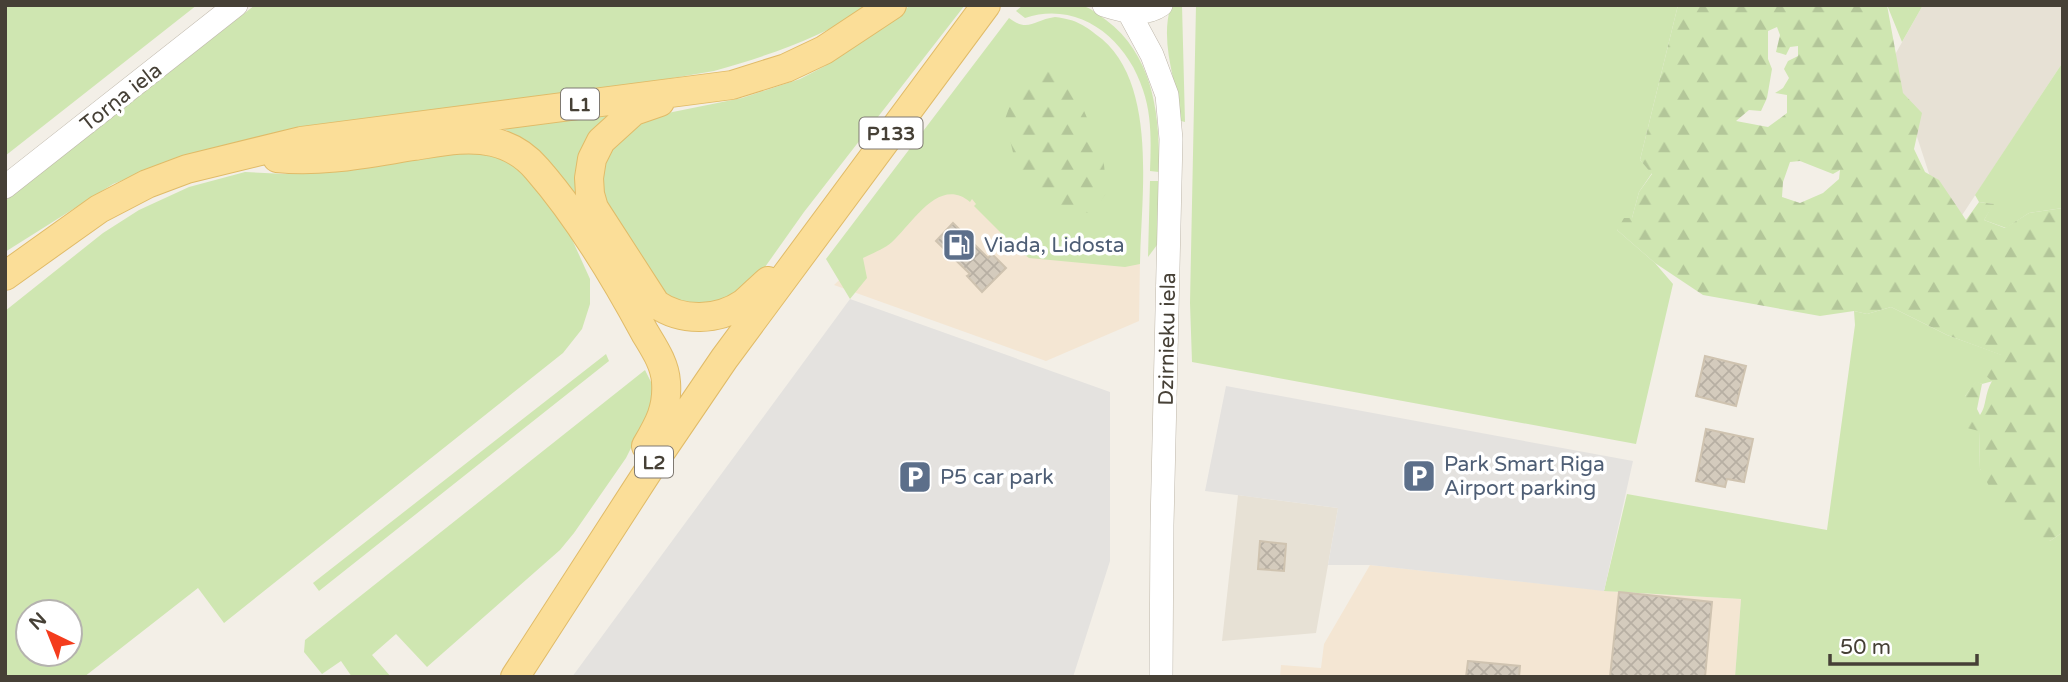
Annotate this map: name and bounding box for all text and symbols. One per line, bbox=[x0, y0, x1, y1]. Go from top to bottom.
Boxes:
street label: Torņa iela bbox=[76, 58, 167, 137]
road number: L1 bbox=[561, 88, 599, 120]
road number: P133 bbox=[860, 118, 922, 148]
fuel station icon: Viada, Lidosta bbox=[940, 226, 978, 264]
place label: Viada, Lidosta bbox=[984, 233, 1125, 258]
street label: Dzirnieku iela bbox=[1154, 272, 1181, 406]
road number: L2 bbox=[635, 446, 673, 477]
place label: Park Smart Riga Airport parking bbox=[1444, 452, 1605, 501]
parking icon: Park Smart Riga Airport parking bbox=[1400, 457, 1438, 495]
parking icon: P5 car park bbox=[896, 458, 934, 496]
place label: P5 car park bbox=[940, 465, 1054, 490]
north arrow bbox=[14, 598, 84, 668]
text: N bbox=[25, 608, 51, 635]
scale bar bbox=[1830, 622, 1977, 666]
text: 50 m bbox=[1840, 635, 1891, 660]

